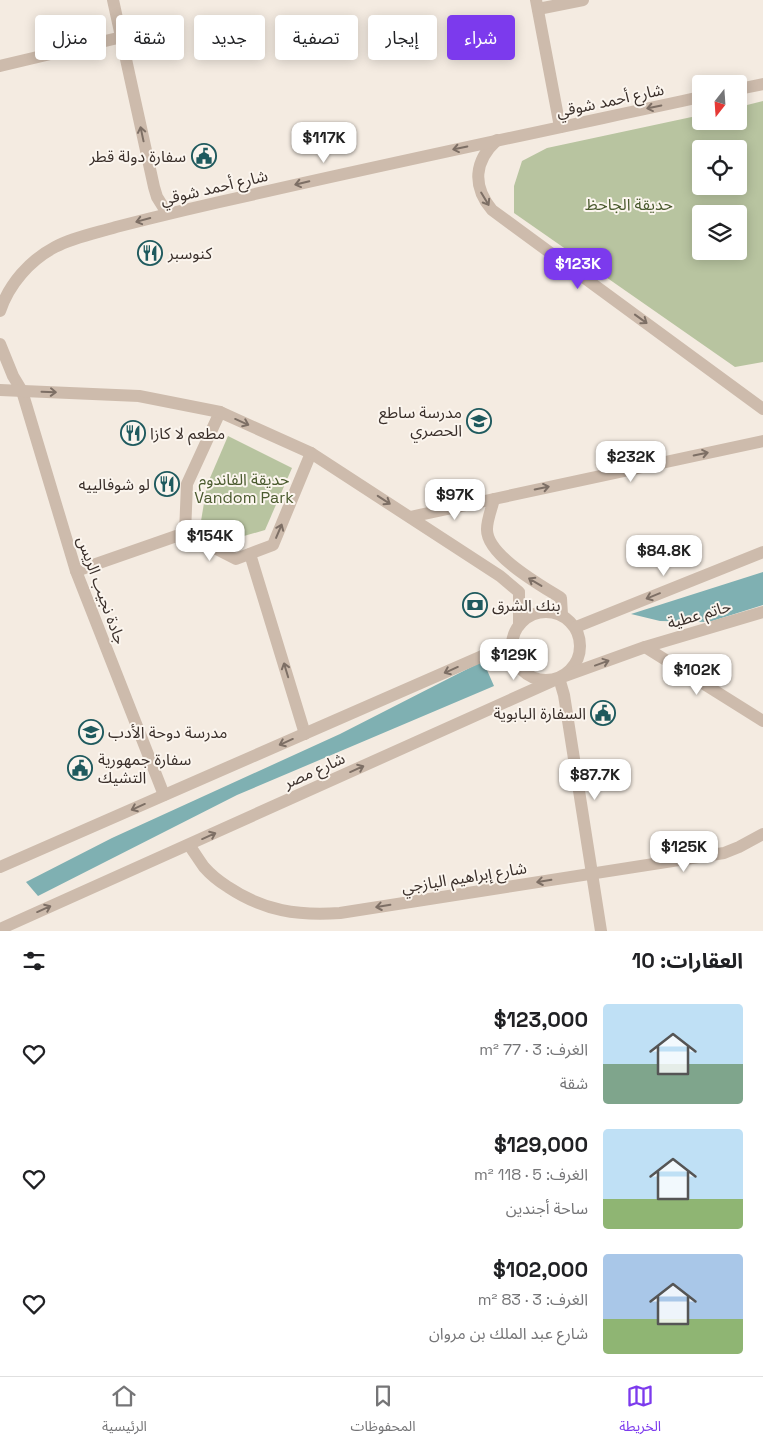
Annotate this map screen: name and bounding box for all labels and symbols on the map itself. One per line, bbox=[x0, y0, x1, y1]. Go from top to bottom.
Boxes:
north arrow bbox=[692, 75, 748, 130]
street label: شارع أحمد شوقي bbox=[554, 79, 666, 124]
one-way arrow bbox=[646, 103, 662, 112]
pin: $117K bbox=[289, 121, 359, 164]
one-way arrow bbox=[137, 127, 147, 143]
public building icon: سفارة دولة قطر bbox=[191, 143, 217, 169]
one-way arrow bbox=[453, 144, 469, 153]
place label: سفارة دولة قطر bbox=[88, 146, 186, 167]
street label: شارع أحمد شوقي bbox=[158, 165, 270, 212]
one-way arrow bbox=[294, 179, 310, 188]
one-way arrow bbox=[481, 192, 491, 206]
park label: حديقة الجاحظ bbox=[585, 194, 673, 215]
one-way arrow bbox=[136, 216, 152, 225]
restaurant icon: كنوسبر bbox=[137, 240, 163, 266]
place label: كنوسبر bbox=[167, 243, 212, 264]
pin: $123K bbox=[543, 248, 613, 290]
one-way arrow bbox=[634, 314, 648, 324]
one-way arrow bbox=[40, 388, 56, 397]
place label: مدرسة ساطع الحصري bbox=[379, 402, 462, 443]
school or university icon: مدرسة ساطع الحصري bbox=[466, 408, 492, 434]
one-way arrow bbox=[234, 417, 249, 427]
restaurant icon: مطعم لا كازا bbox=[120, 420, 146, 446]
place label: مطعم لا كازا bbox=[150, 423, 225, 446]
pin: $232K bbox=[596, 440, 666, 483]
one-way arrow bbox=[692, 449, 708, 459]
park label: حديقة الفاندوم Vandom Park bbox=[194, 469, 294, 508]
restaurant icon: لو شوفالييه bbox=[154, 471, 180, 497]
place label: لو شوفالييه bbox=[78, 474, 150, 495]
pin: $97K bbox=[425, 478, 485, 521]
one-way arrow bbox=[533, 483, 549, 493]
one-way arrow bbox=[377, 495, 391, 505]
pin: $154K bbox=[175, 520, 245, 562]
one-way arrow bbox=[275, 524, 285, 539]
street label: جادة نجيب الريس bbox=[72, 533, 131, 647]
pin: $84.8K bbox=[623, 534, 705, 577]
one-way arrow bbox=[528, 576, 542, 586]
bank icon: بنك الشرق bbox=[462, 592, 488, 618]
one-way arrow bbox=[646, 592, 661, 602]
place label: بنك الشرق bbox=[492, 595, 560, 616]
street label: حاتم عطية bbox=[665, 595, 734, 635]
pin: $129K bbox=[479, 638, 549, 681]
pin: $102K bbox=[662, 654, 732, 696]
one-way arrow bbox=[594, 658, 609, 667]
one-way arrow bbox=[280, 663, 290, 679]
one-way arrow bbox=[444, 665, 459, 675]
public building icon: السفارة البابوية bbox=[590, 700, 616, 726]
place label: السفارة البابوية bbox=[494, 703, 586, 724]
school or university icon: مدرسة دوحة الأدب bbox=[78, 719, 104, 745]
place label: مدرسة دوحة الأدب bbox=[108, 722, 227, 743]
one-way arrow bbox=[279, 737, 294, 747]
street label: شارع مصر bbox=[279, 748, 349, 796]
place label: سفارة جمهورية التشيك bbox=[98, 749, 191, 788]
public building icon: سفارة جمهورية التشيك bbox=[67, 755, 93, 781]
pin: $87.7K bbox=[554, 758, 636, 801]
one-way arrow bbox=[349, 764, 364, 774]
one-way arrow bbox=[131, 802, 146, 812]
one-way arrow bbox=[201, 830, 216, 840]
pin: $125K bbox=[649, 830, 719, 873]
street label: شارع إبراهيم اليازجي bbox=[400, 857, 528, 900]
one-way arrow bbox=[536, 876, 552, 886]
one-way arrow bbox=[375, 901, 391, 911]
one-way arrow bbox=[37, 904, 52, 914]

